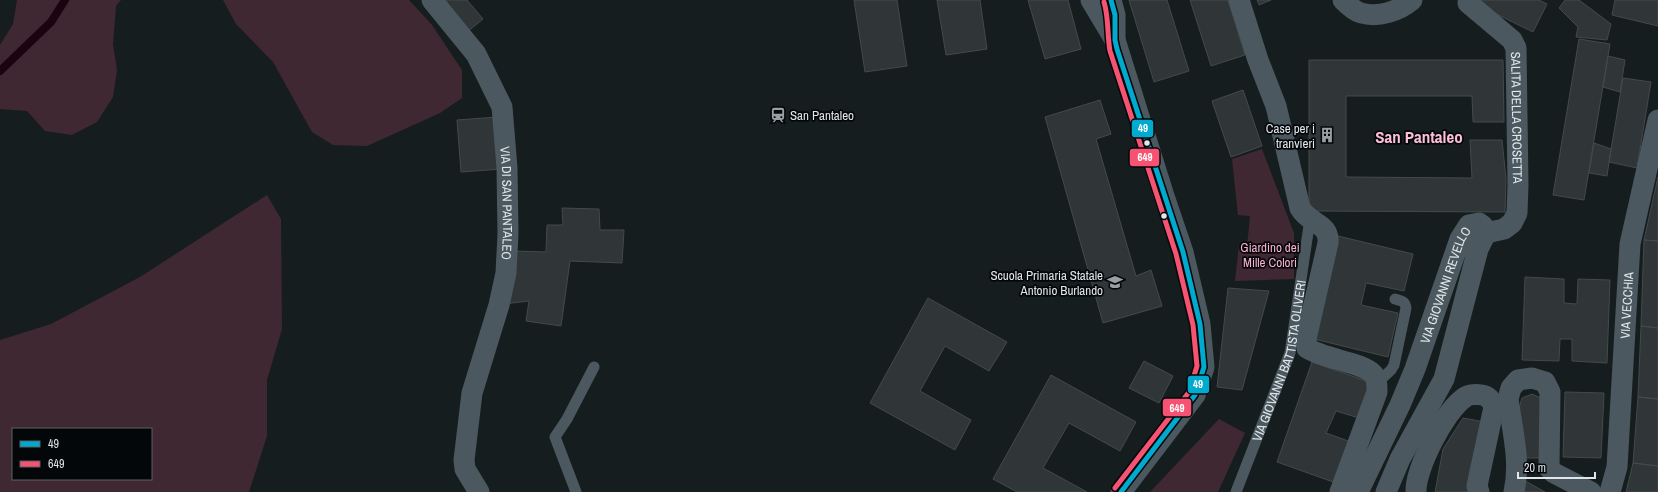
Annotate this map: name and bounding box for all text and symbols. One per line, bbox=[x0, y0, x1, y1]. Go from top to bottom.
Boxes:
street label: SALITA DELLA CROSETTA bbox=[1508, 51, 1526, 185]
station icon: San Pantaleo bbox=[769, 106, 787, 124]
place label: San Pantaleo bbox=[790, 107, 854, 124]
line badge: 49 bbox=[1131, 119, 1154, 138]
place label: Case per i tranvieri bbox=[1266, 120, 1315, 152]
text: 49 bbox=[1138, 121, 1148, 135]
district label: San Pantaleo bbox=[1375, 125, 1463, 148]
building icon: Case per i tranvieri bbox=[1318, 126, 1336, 144]
unlabelled marker bbox=[1142, 138, 1152, 148]
street label: VIA DI SAN PANTALEO bbox=[497, 146, 517, 260]
line badge: 649 bbox=[1129, 148, 1160, 167]
text: 649 bbox=[1137, 150, 1153, 164]
unlabelled marker bbox=[1159, 211, 1169, 221]
street label: VIA GIOVANNI REVELLO bbox=[1416, 223, 1474, 346]
park label: Giardino dei Mille Colori bbox=[1240, 239, 1300, 271]
place label: Scuola Primaria Statale Antonio Burlando bbox=[990, 267, 1103, 299]
street label: VIA VECCHIA bbox=[1616, 270, 1637, 339]
school or university icon: Scuola Primaria Statale Antonio Burlando bbox=[1106, 273, 1124, 291]
street label: VIA GIOVANNI BATTISTA OLIVERI bbox=[1248, 279, 1309, 444]
line badge: 49 bbox=[1187, 375, 1210, 394]
text: 49 bbox=[1193, 377, 1203, 391]
line badge: 649 bbox=[1162, 398, 1192, 417]
text: 649 bbox=[1169, 401, 1185, 415]
legend bbox=[12, 428, 152, 480]
text: 49 bbox=[48, 436, 59, 452]
scale bar bbox=[1518, 454, 1595, 480]
text: 649 bbox=[48, 456, 64, 472]
text: 20 m bbox=[1524, 460, 1546, 476]

